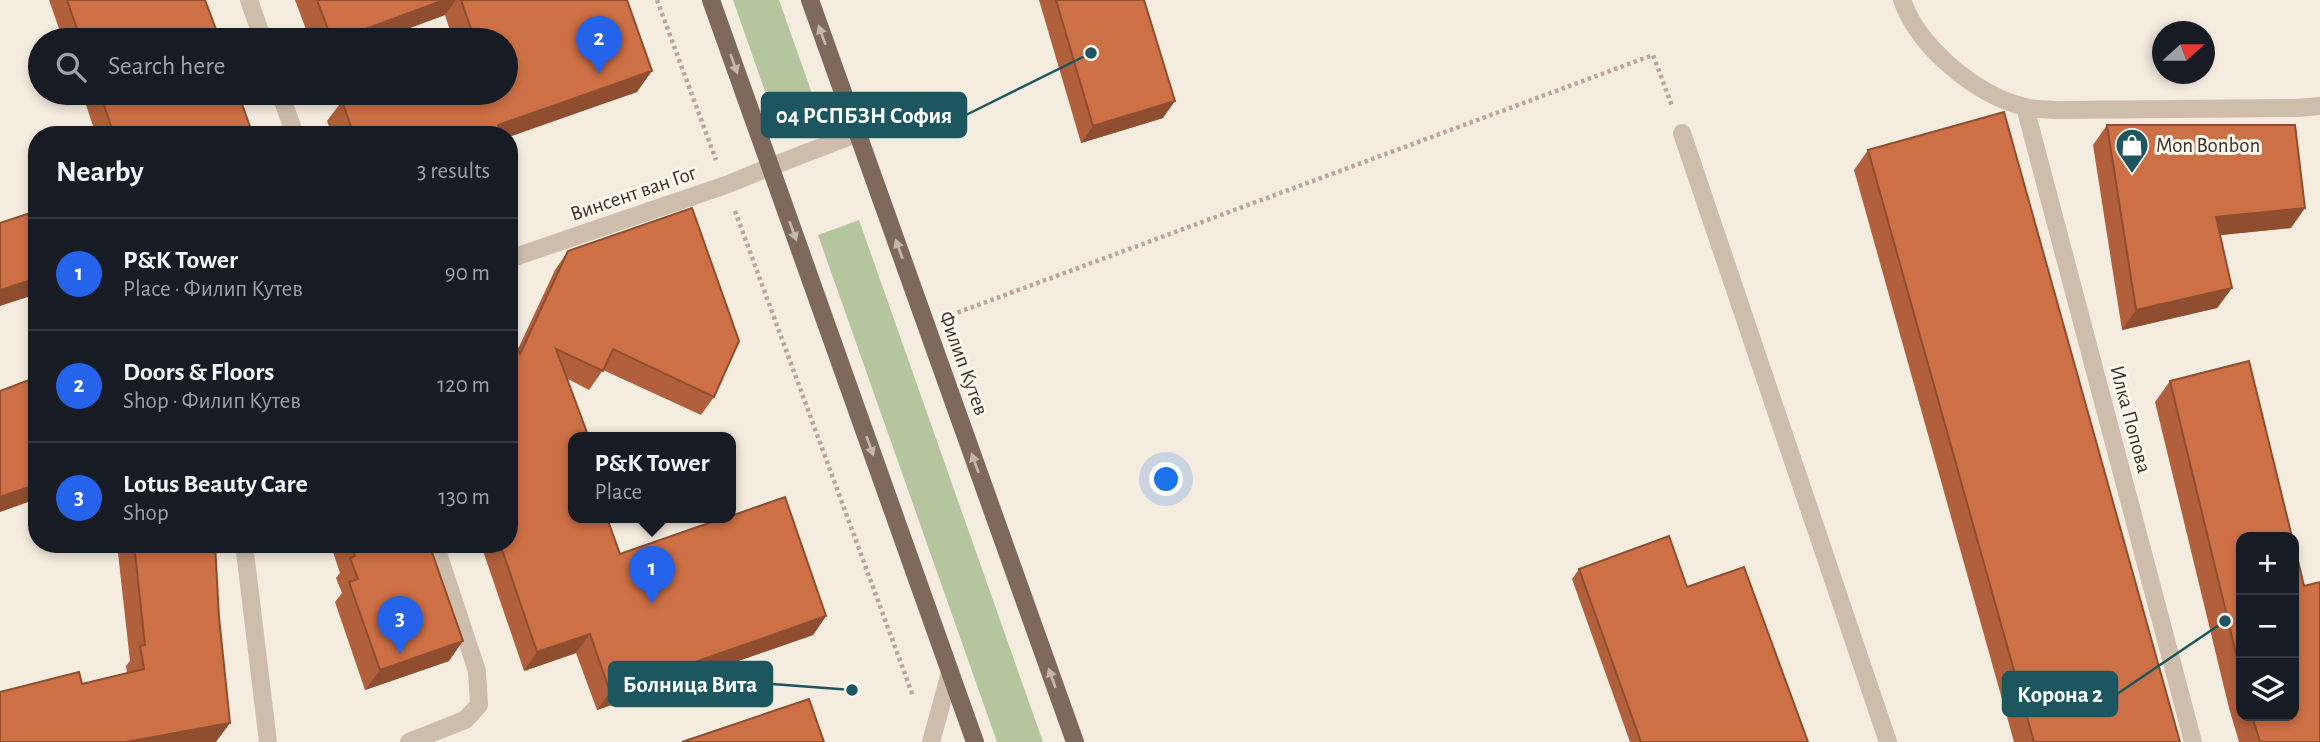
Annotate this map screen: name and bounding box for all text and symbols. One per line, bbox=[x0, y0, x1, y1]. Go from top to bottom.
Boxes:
pin: 2 bbox=[576, 16, 622, 74]
north arrow bbox=[2152, 21, 2215, 84]
one-way arrow bbox=[817, 24, 828, 45]
search box bbox=[28, 28, 518, 105]
icon: search bbox=[52, 48, 90, 86]
text: Search here bbox=[108, 53, 226, 79]
one-way arrow bbox=[729, 54, 740, 75]
callout: 04 РСПБЗН София bbox=[762, 93, 966, 137]
text: 04 РСПБЗН София bbox=[776, 105, 952, 128]
shop icon: Mon Bonbon bbox=[2113, 126, 2151, 175]
place label: Mon Bonbon bbox=[2156, 135, 2260, 156]
text: Nearby bbox=[56, 157, 144, 187]
text: 3 results bbox=[417, 160, 490, 183]
street label: Винсент ван Гог bbox=[567, 162, 700, 225]
one-way arrow bbox=[788, 221, 799, 242]
one-way arrow bbox=[893, 239, 904, 260]
text: P&K Tower bbox=[123, 247, 238, 273]
text: 1 bbox=[75, 262, 83, 285]
text: 90 m bbox=[445, 262, 490, 285]
text: Place · Филип Кутев bbox=[123, 278, 303, 301]
street label: Филип Кутев bbox=[935, 308, 992, 418]
text: Doors & Floors bbox=[123, 359, 274, 385]
street label: Илка Попова bbox=[2106, 363, 2155, 476]
text: 2 bbox=[74, 374, 84, 397]
text: 120 m bbox=[437, 374, 490, 397]
text: Shop · Филип Кутев bbox=[123, 390, 301, 413]
popup bbox=[568, 432, 736, 523]
one-way arrow bbox=[864, 435, 875, 456]
text: P&K Tower bbox=[594, 450, 710, 476]
one-way arrow bbox=[969, 453, 980, 474]
your location bbox=[1149, 462, 1183, 496]
text: Lotus Beauty Care bbox=[123, 471, 308, 497]
text: Place bbox=[594, 481, 642, 504]
text: 3 bbox=[74, 486, 84, 509]
text: 130 m bbox=[438, 486, 490, 509]
text: Shop bbox=[123, 502, 169, 525]
map controls bbox=[2236, 532, 2299, 721]
button: + bbox=[2236, 532, 2299, 595]
pin: 1 bbox=[629, 546, 675, 604]
button: − bbox=[2236, 595, 2299, 658]
pin: 3 bbox=[377, 596, 423, 654]
button: layers bbox=[2236, 658, 2299, 721]
callout: Болница Вита bbox=[609, 662, 772, 706]
one-way arrow bbox=[1046, 667, 1057, 688]
callout: Корона 2 bbox=[2003, 672, 2117, 716]
text: Болница Вита bbox=[623, 674, 757, 697]
text: Корона 2 bbox=[2017, 684, 2103, 707]

